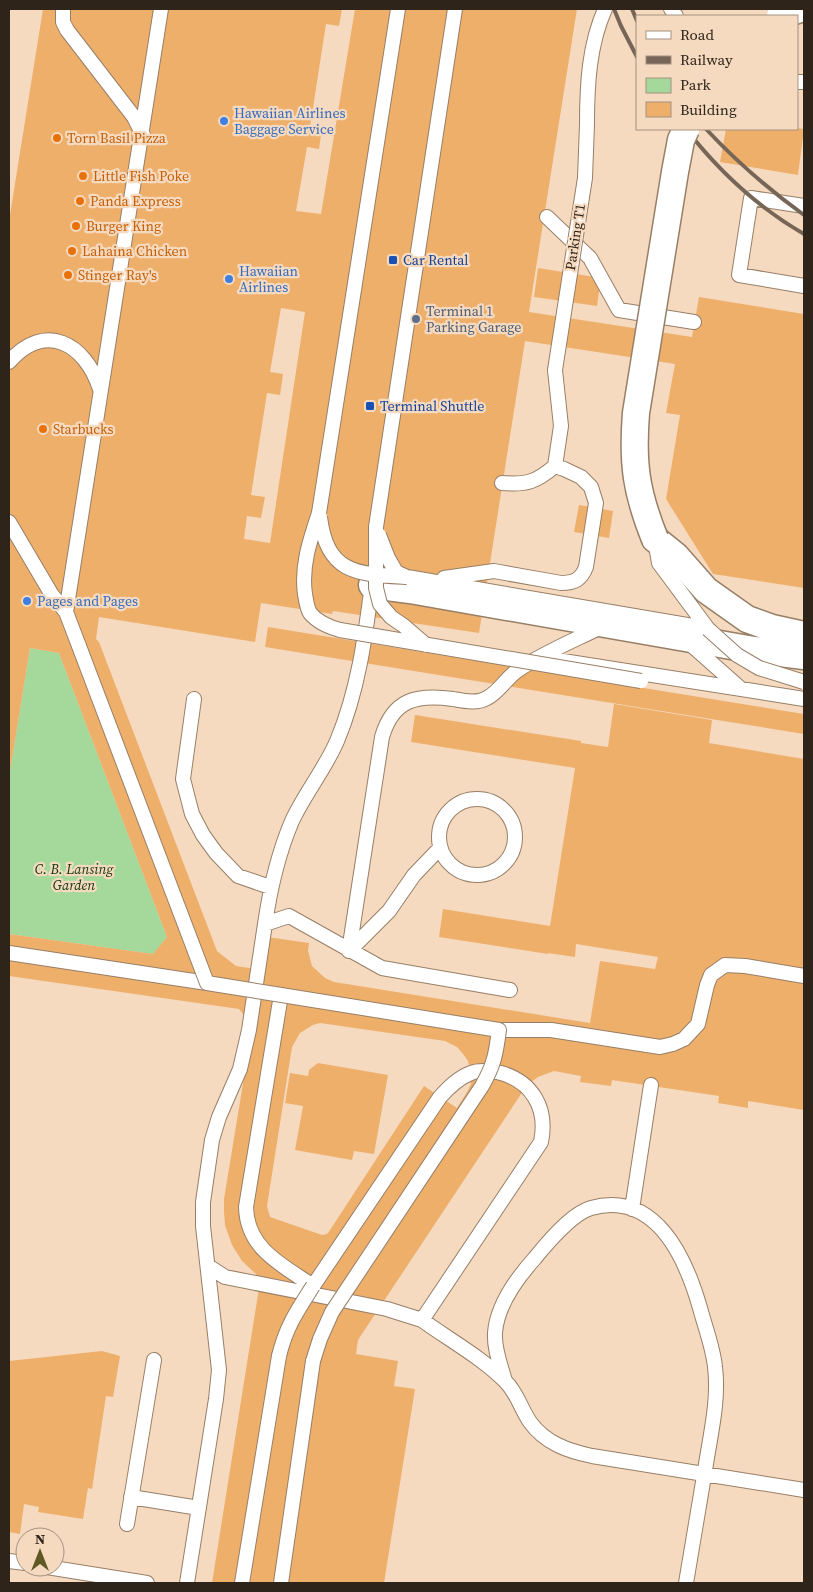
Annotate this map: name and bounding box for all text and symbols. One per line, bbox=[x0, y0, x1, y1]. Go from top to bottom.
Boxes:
legend bbox=[636, 15, 798, 130]
text: Road bbox=[680, 24, 714, 45]
text: Railway bbox=[680, 49, 733, 70]
text: Park bbox=[680, 74, 712, 95]
text: Building bbox=[680, 99, 737, 120]
place label: Hawaiian Airlines Baggage Service bbox=[234, 103, 346, 139]
marker: Hawaiian Airlines Baggage Service bbox=[218, 115, 230, 127]
place label: Torn Basil Pizza bbox=[67, 128, 167, 148]
marker: Torn Basil Pizza bbox=[51, 132, 63, 144]
place label: Little Fish Poke bbox=[93, 166, 189, 186]
marker: Little Fish Poke bbox=[77, 170, 89, 182]
place label: Panda Express bbox=[90, 191, 181, 211]
marker: Panda Express bbox=[74, 195, 86, 207]
street label: Parking T1 bbox=[560, 202, 590, 272]
place label: Burger King bbox=[86, 216, 161, 236]
marker: Burger King bbox=[70, 220, 82, 232]
place label: Lahaina Chicken bbox=[82, 241, 188, 261]
marker: Lahaina Chicken bbox=[66, 245, 78, 257]
place label: Car Rental bbox=[403, 250, 468, 270]
marker: Car Rental bbox=[387, 254, 399, 266]
place label: Hawaiian Airlines bbox=[239, 261, 299, 297]
place label: Stinger Ray's bbox=[78, 265, 157, 285]
marker: Stinger Ray's bbox=[62, 269, 74, 281]
marker: Hawaiian Airlines bbox=[223, 273, 235, 285]
place label: Terminal 1 Parking Garage bbox=[426, 301, 522, 337]
marker: Terminal 1 Parking Garage bbox=[410, 313, 422, 325]
place label: Terminal Shuttle bbox=[380, 396, 484, 416]
marker: Terminal Shuttle bbox=[364, 400, 376, 412]
place label: Starbucks bbox=[53, 419, 114, 439]
marker: Starbucks bbox=[37, 423, 49, 435]
place label: Pages and Pages bbox=[37, 591, 138, 611]
marker: Pages and Pages bbox=[21, 595, 33, 607]
park label: C. B. Lansing Garden bbox=[35, 859, 114, 895]
north arrow bbox=[15, 1527, 65, 1577]
text: N bbox=[35, 1529, 45, 1549]

